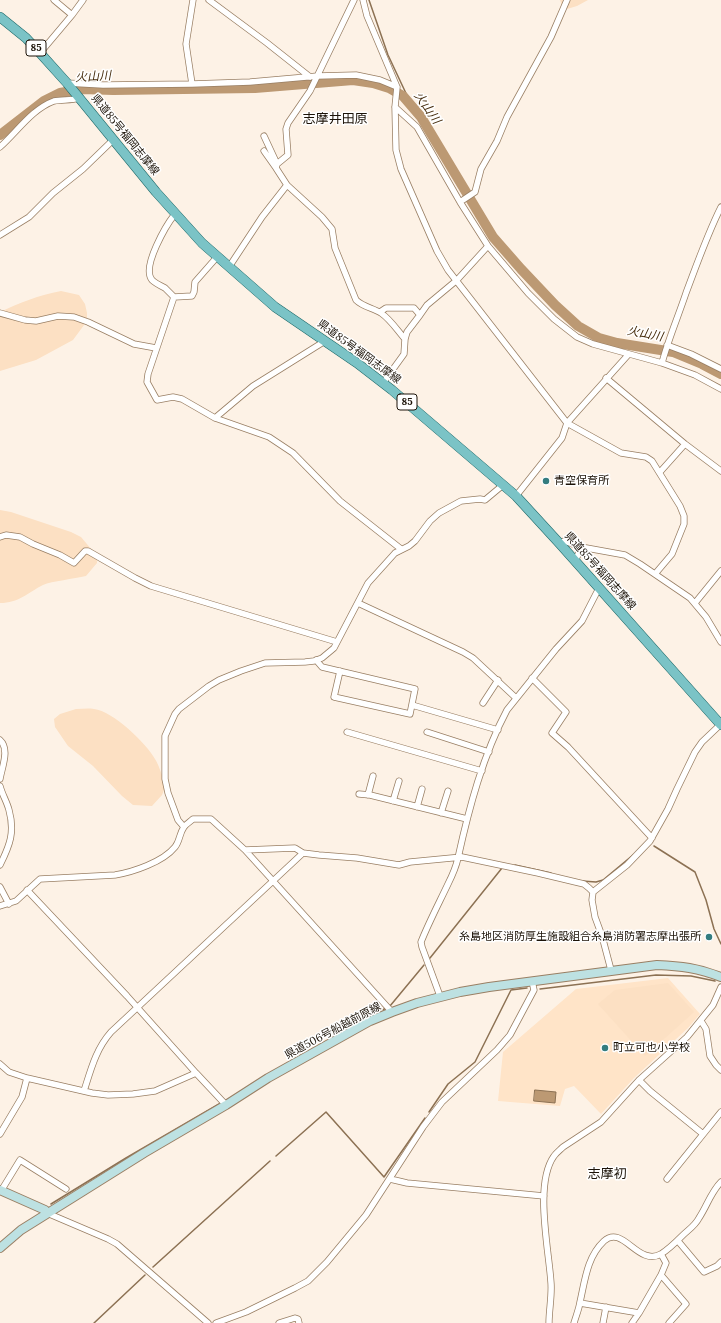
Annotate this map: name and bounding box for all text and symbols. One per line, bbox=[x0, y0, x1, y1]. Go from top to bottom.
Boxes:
road number: 85 bbox=[26, 40, 46, 56]
water label: 火山川 bbox=[75, 69, 111, 85]
water label: 火山川 bbox=[411, 89, 443, 127]
street label: 県道85号福岡志摩線 bbox=[88, 92, 162, 178]
district label: 志摩井田原 bbox=[303, 111, 367, 127]
street label: 県道85号福岡志摩線 bbox=[315, 317, 403, 387]
water label: 火山川 bbox=[626, 323, 664, 345]
road number: 85 bbox=[397, 394, 417, 410]
place label: 青空保育所 bbox=[554, 474, 609, 488]
marker: 青空保育所 bbox=[541, 476, 551, 486]
street label: 県道85号福岡志摩線 bbox=[562, 529, 638, 613]
place label: 糸島地区消防厚生施設組合糸島消防署志摩出張所 bbox=[459, 930, 701, 944]
marker: 糸島地区消防厚生施設組合糸島消防署志摩出張所 bbox=[704, 932, 714, 942]
street label: 県道506号船越前原線 bbox=[283, 1000, 383, 1062]
place label: 町立可也小学校 bbox=[613, 1041, 690, 1055]
marker: 町立可也小学校 bbox=[600, 1043, 610, 1053]
district label: 志摩初 bbox=[588, 1166, 626, 1182]

